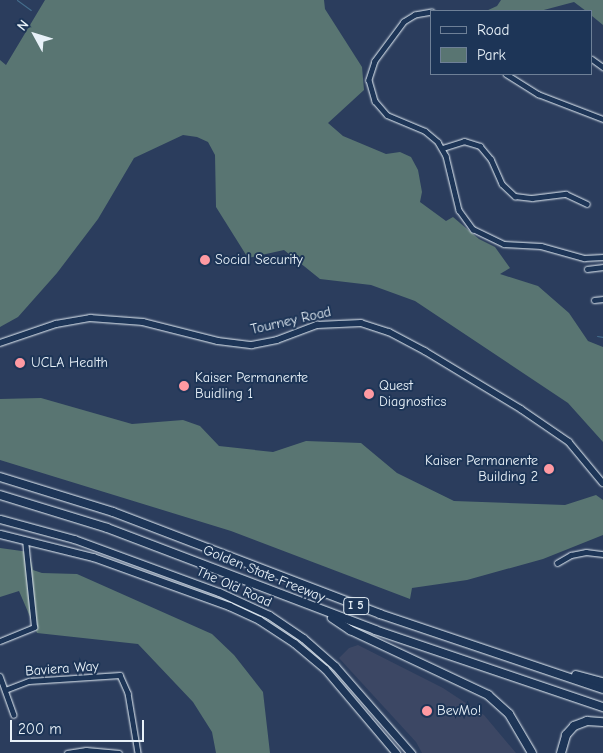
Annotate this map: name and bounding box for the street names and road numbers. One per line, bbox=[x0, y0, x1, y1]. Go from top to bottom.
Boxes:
street label: Tourney Road bbox=[249, 304, 333, 338]
street label: Golden State Freeway bbox=[201, 542, 327, 606]
street label: The Old Road bbox=[194, 563, 274, 611]
road number: I 5 bbox=[342, 596, 370, 616]
street label: Baviera Way bbox=[25, 658, 99, 680]

